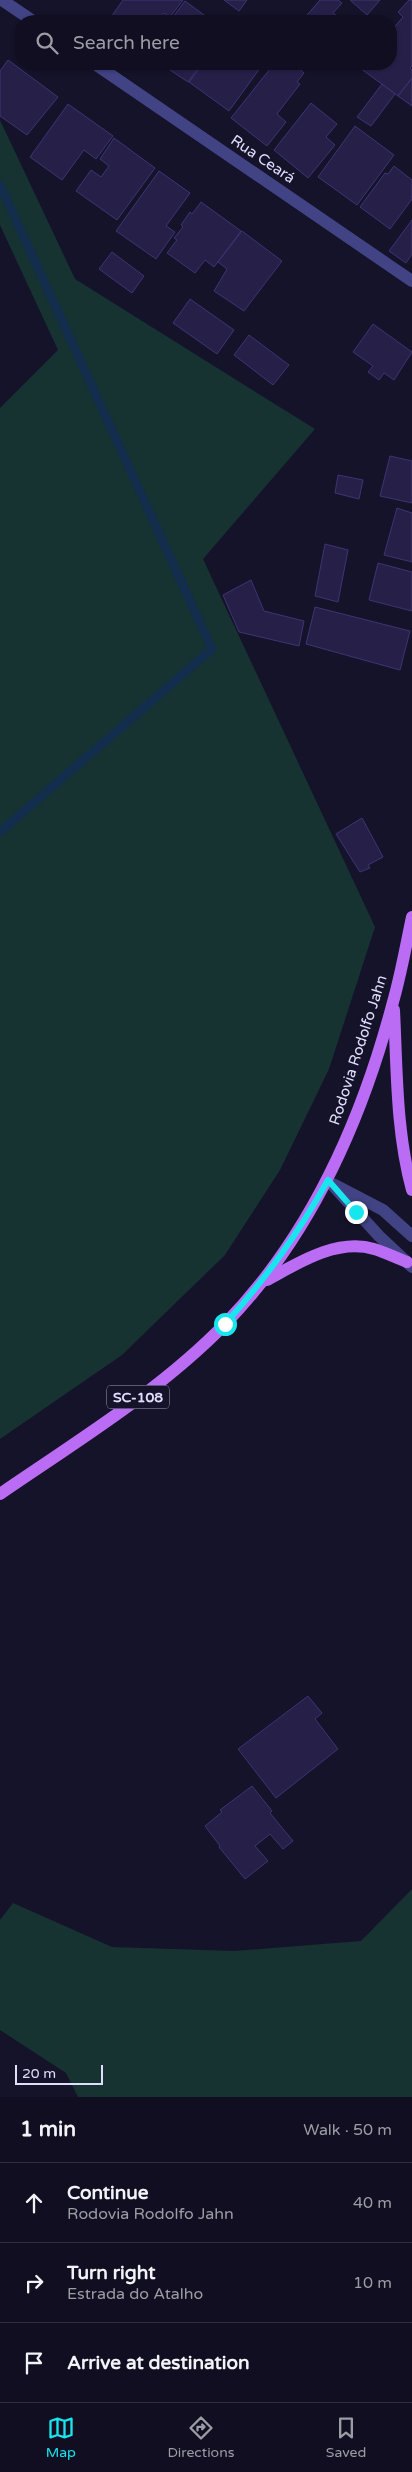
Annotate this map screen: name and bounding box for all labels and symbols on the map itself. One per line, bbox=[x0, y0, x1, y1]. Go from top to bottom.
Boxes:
street label: Rua Ceará bbox=[228, 131, 298, 187]
street label: Rodovia Rodolfo Jahn bbox=[325, 973, 391, 1127]
route end bbox=[345, 1201, 368, 1224]
route start bbox=[214, 1313, 237, 1336]
road number: SC-108 bbox=[107, 1385, 169, 1408]
scale bar bbox=[15, 2062, 102, 2085]

